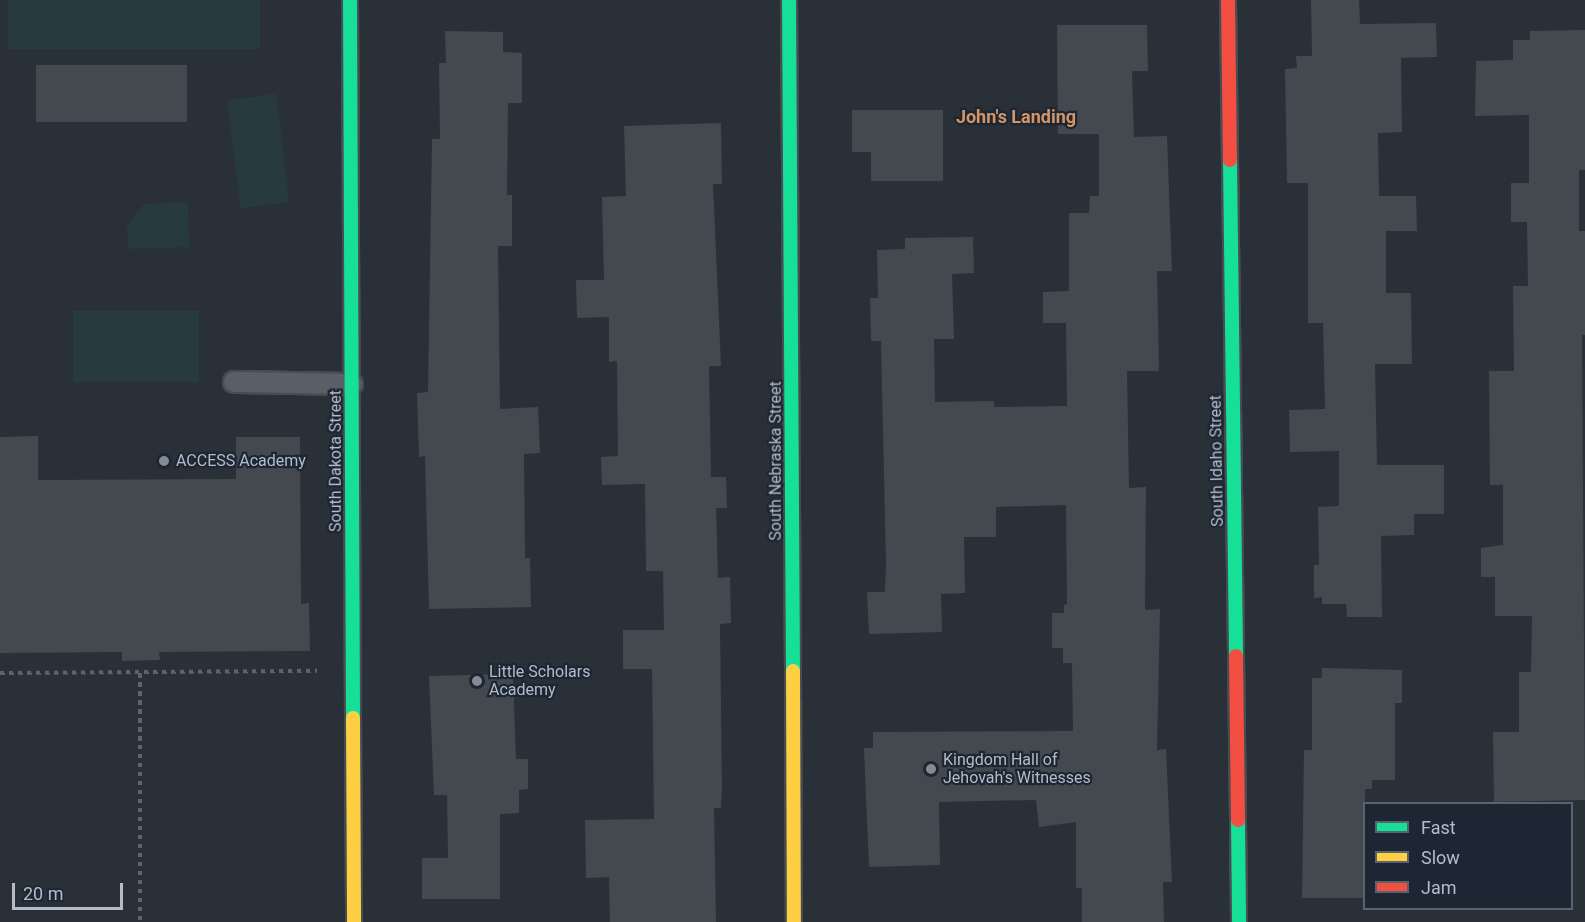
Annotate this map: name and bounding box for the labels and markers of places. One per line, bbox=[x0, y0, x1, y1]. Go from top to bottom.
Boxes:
place label: ACCESS Academy bbox=[176, 451, 306, 471]
marker: ACCESS Academy bbox=[157, 454, 171, 468]
place label: Little Scholars Academy bbox=[489, 662, 590, 700]
marker: Little Scholars Academy bbox=[470, 674, 484, 688]
place label: Kingdom Hall of Jehovah's Witnesses bbox=[943, 750, 1091, 788]
marker: Kingdom Hall of Jehovah's Witnesses bbox=[924, 762, 938, 776]

